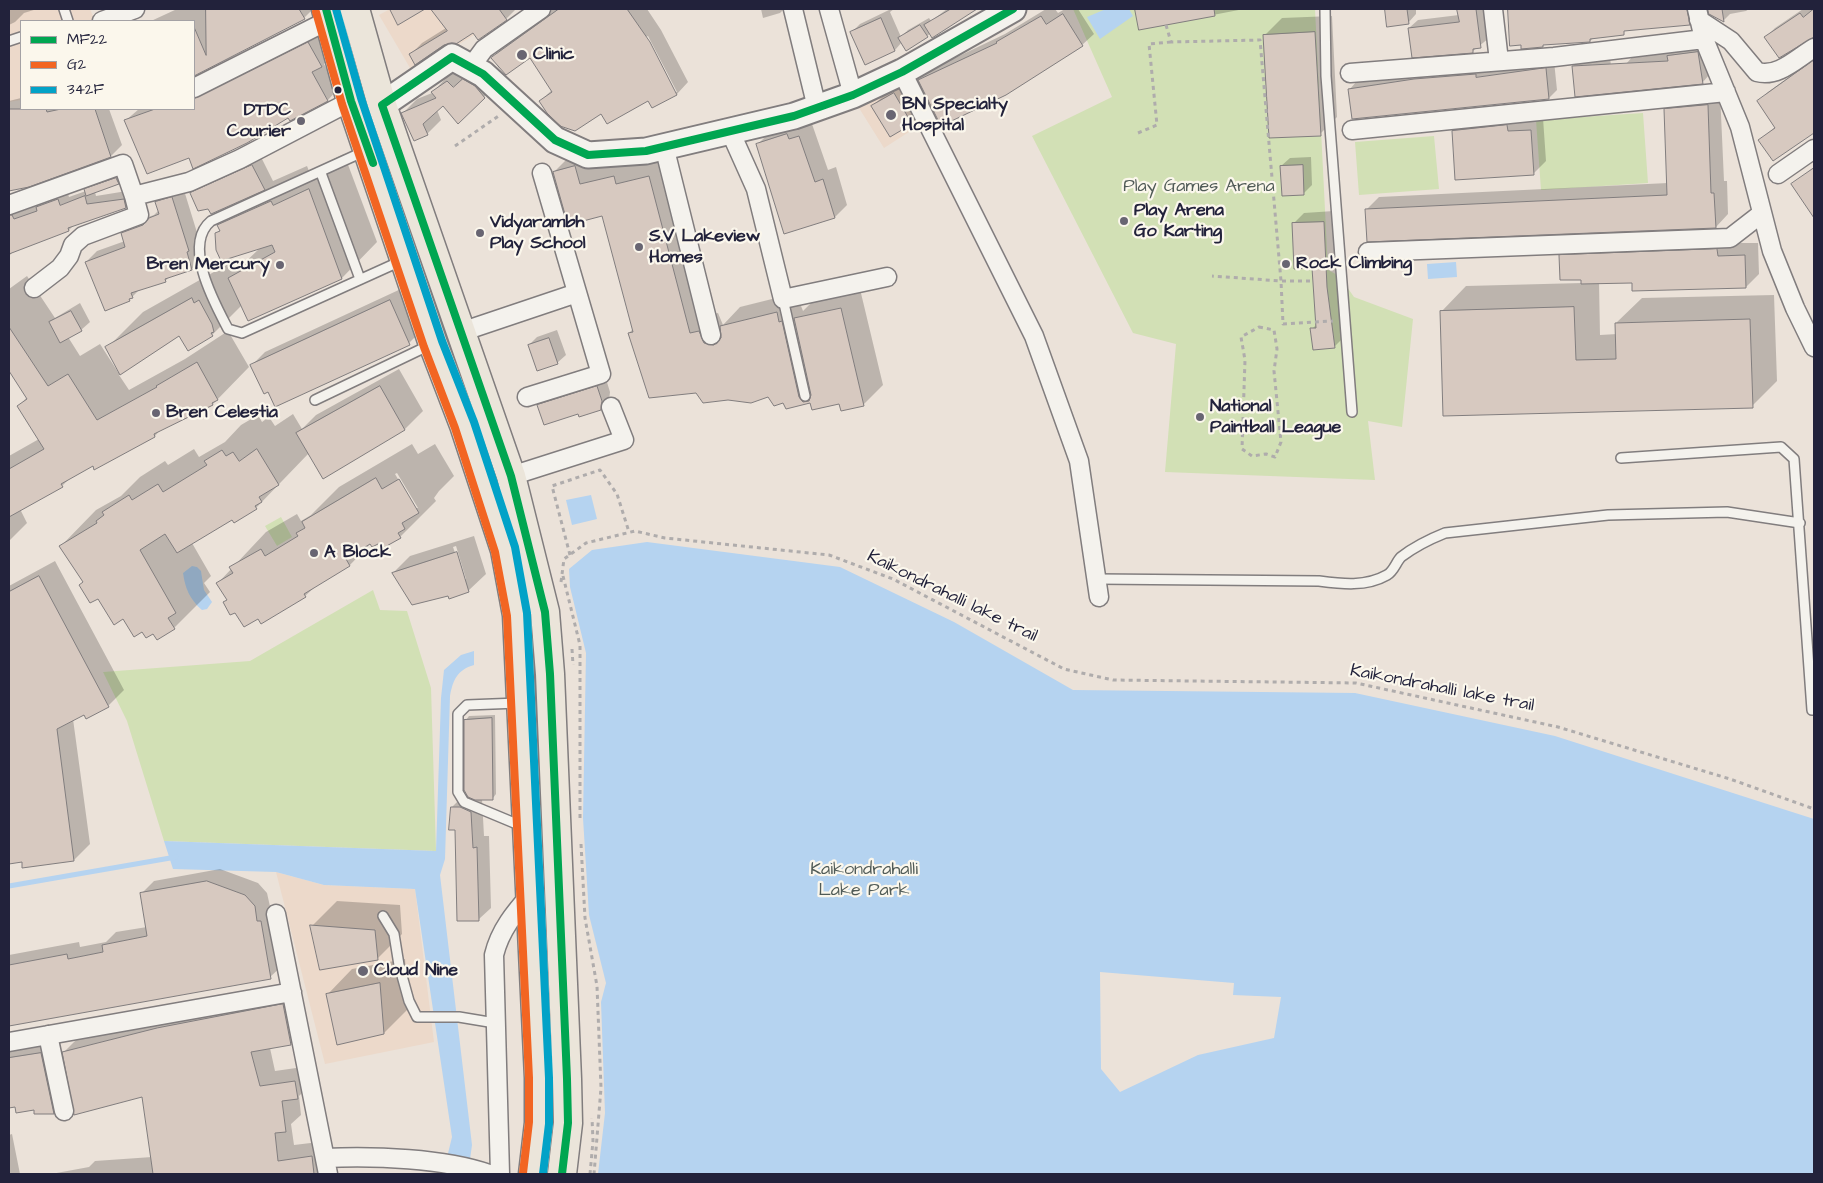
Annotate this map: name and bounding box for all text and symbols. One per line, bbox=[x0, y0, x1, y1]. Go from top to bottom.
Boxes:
legend bbox=[20, 20, 195, 110]
text: MF22 bbox=[67, 29, 107, 50]
place label: Clinic bbox=[533, 44, 574, 66]
marker: Clinic bbox=[515, 48, 529, 62]
text: G2 bbox=[67, 54, 86, 75]
text: 342F bbox=[67, 79, 104, 100]
unlabelled marker bbox=[333, 85, 343, 95]
place label: BN Specialty Hospital bbox=[902, 94, 1008, 136]
place label: DTDC Courier bbox=[227, 100, 291, 142]
marker: BN Specialty Hospital bbox=[884, 108, 898, 122]
marker: DTDC Courier bbox=[295, 115, 307, 127]
park label: Play Games Arena bbox=[1123, 176, 1275, 198]
place label: Play Arena Go Karting bbox=[1134, 200, 1224, 242]
place label: Vidyarambh Play School bbox=[490, 212, 586, 254]
marker: Play Arena Go Karting bbox=[1118, 215, 1130, 227]
place label: S.V Lakeview Homes bbox=[649, 226, 760, 268]
marker: Vidyarambh Play School bbox=[474, 227, 486, 239]
marker: S.V Lakeview Homes bbox=[633, 241, 645, 253]
place label: Rock Climbing bbox=[1296, 253, 1412, 275]
place label: Bren Mercury bbox=[146, 254, 270, 276]
marker: Rock Climbing bbox=[1280, 258, 1292, 270]
marker: Bren Mercury bbox=[274, 259, 286, 271]
place label: National Paintball League bbox=[1210, 396, 1341, 438]
place label: Bren Celestia bbox=[166, 402, 278, 424]
marker: Bren Celestia bbox=[150, 407, 162, 419]
marker: National Paintball League bbox=[1194, 411, 1206, 423]
place label: A Block bbox=[324, 542, 391, 564]
street label: Kaikondrahalli lake trail bbox=[863, 546, 1041, 648]
marker: A Block bbox=[308, 547, 320, 559]
street label: Kaikondrahalli lake trail bbox=[1348, 661, 1536, 717]
park label: Kaikondrahalli Lake Park bbox=[810, 859, 918, 902]
place label: Cloud Nine bbox=[374, 960, 458, 982]
marker: Cloud Nine bbox=[356, 964, 370, 978]

